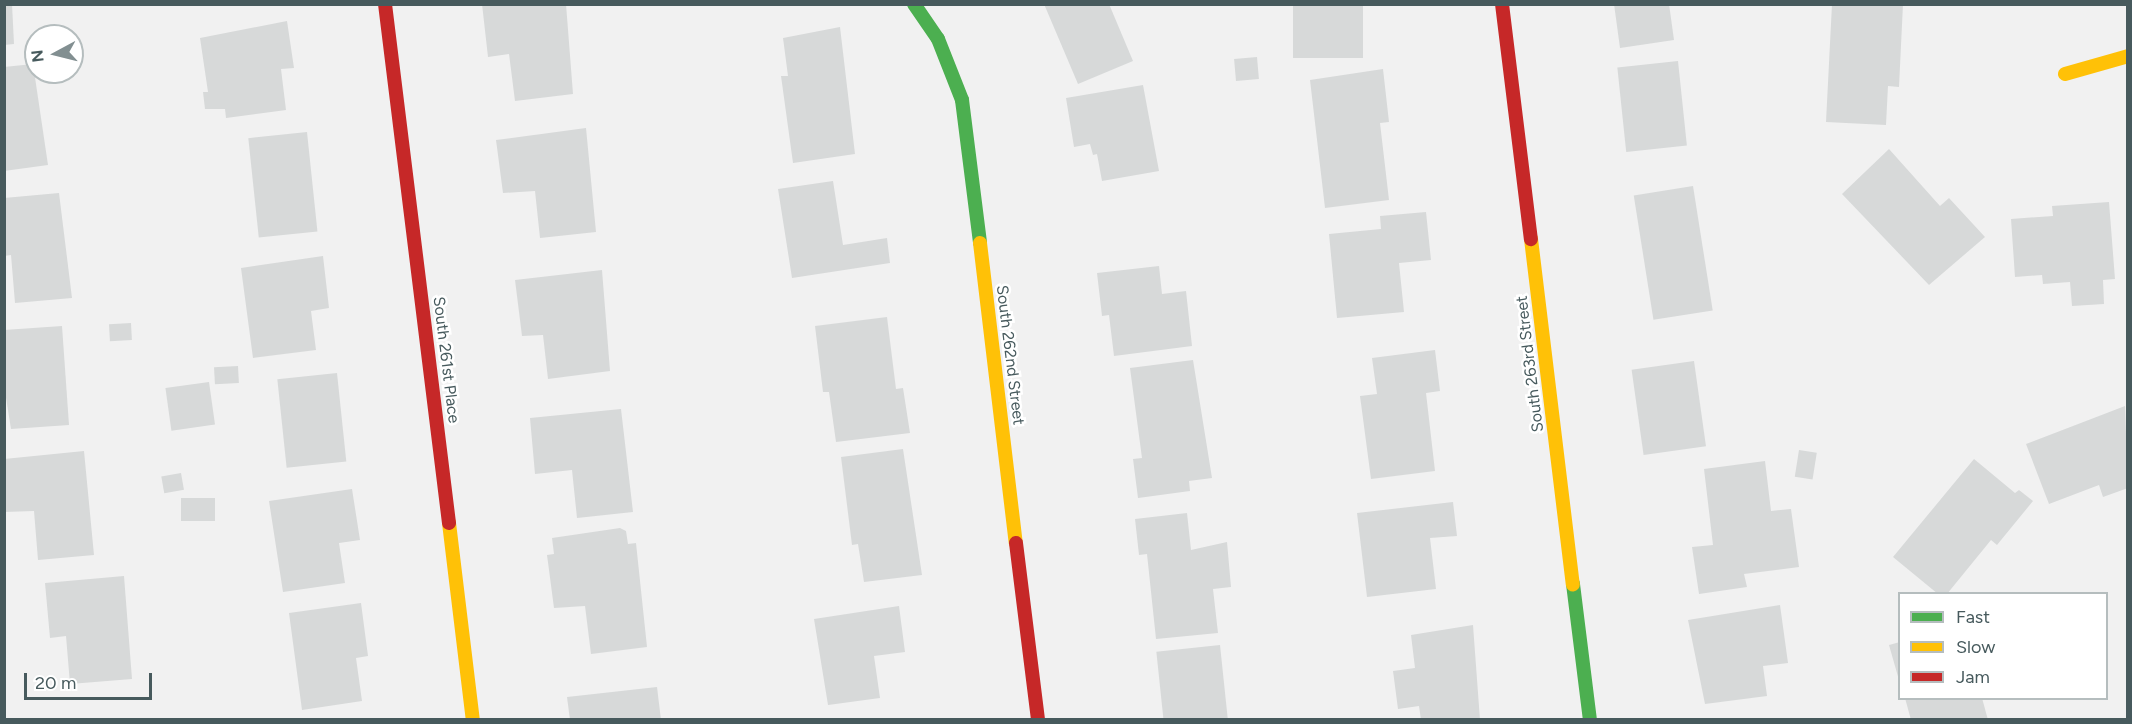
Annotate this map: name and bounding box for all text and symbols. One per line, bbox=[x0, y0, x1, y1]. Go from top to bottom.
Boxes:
north arrow bbox=[24, 24, 84, 84]
text: N bbox=[27, 49, 48, 63]
street label: South 262nd Street bbox=[992, 284, 1028, 426]
street label: South 263rd Street bbox=[1512, 295, 1548, 433]
street label: South 261st Place bbox=[429, 296, 463, 424]
legend bbox=[1898, 592, 2108, 700]
text: Fast bbox=[1956, 606, 1990, 628]
text: Slow bbox=[1956, 636, 1995, 658]
scale bar bbox=[27, 661, 154, 699]
text: Jam bbox=[1956, 666, 1990, 688]
text: 20 m bbox=[35, 672, 76, 694]

